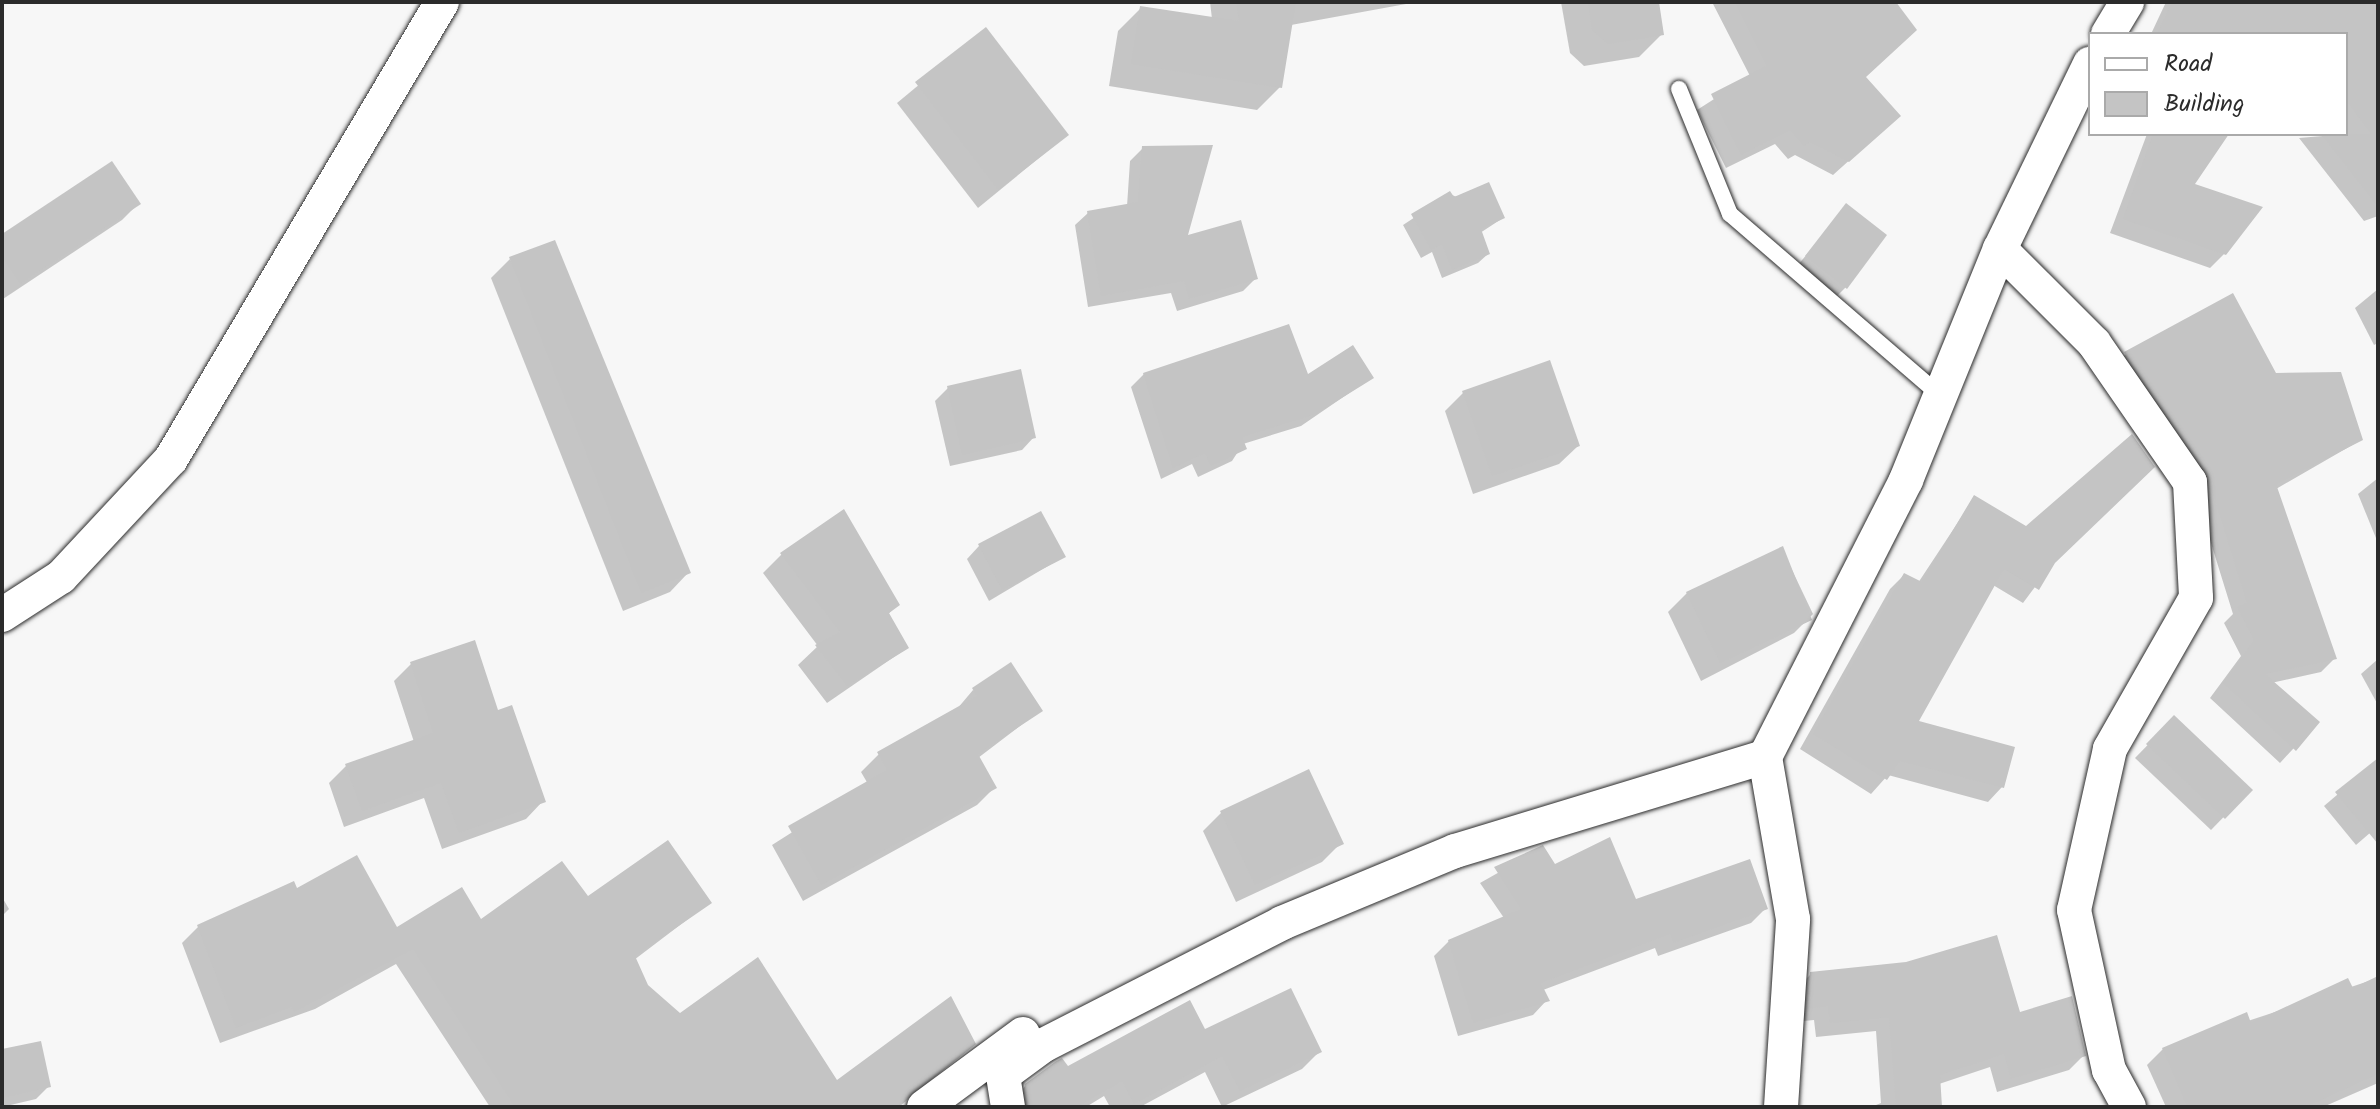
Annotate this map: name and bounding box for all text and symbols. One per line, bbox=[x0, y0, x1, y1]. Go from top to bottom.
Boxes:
legend bbox=[2088, 32, 2348, 136]
text: Road bbox=[2164, 45, 2212, 84]
text: Building bbox=[2164, 85, 2244, 124]

